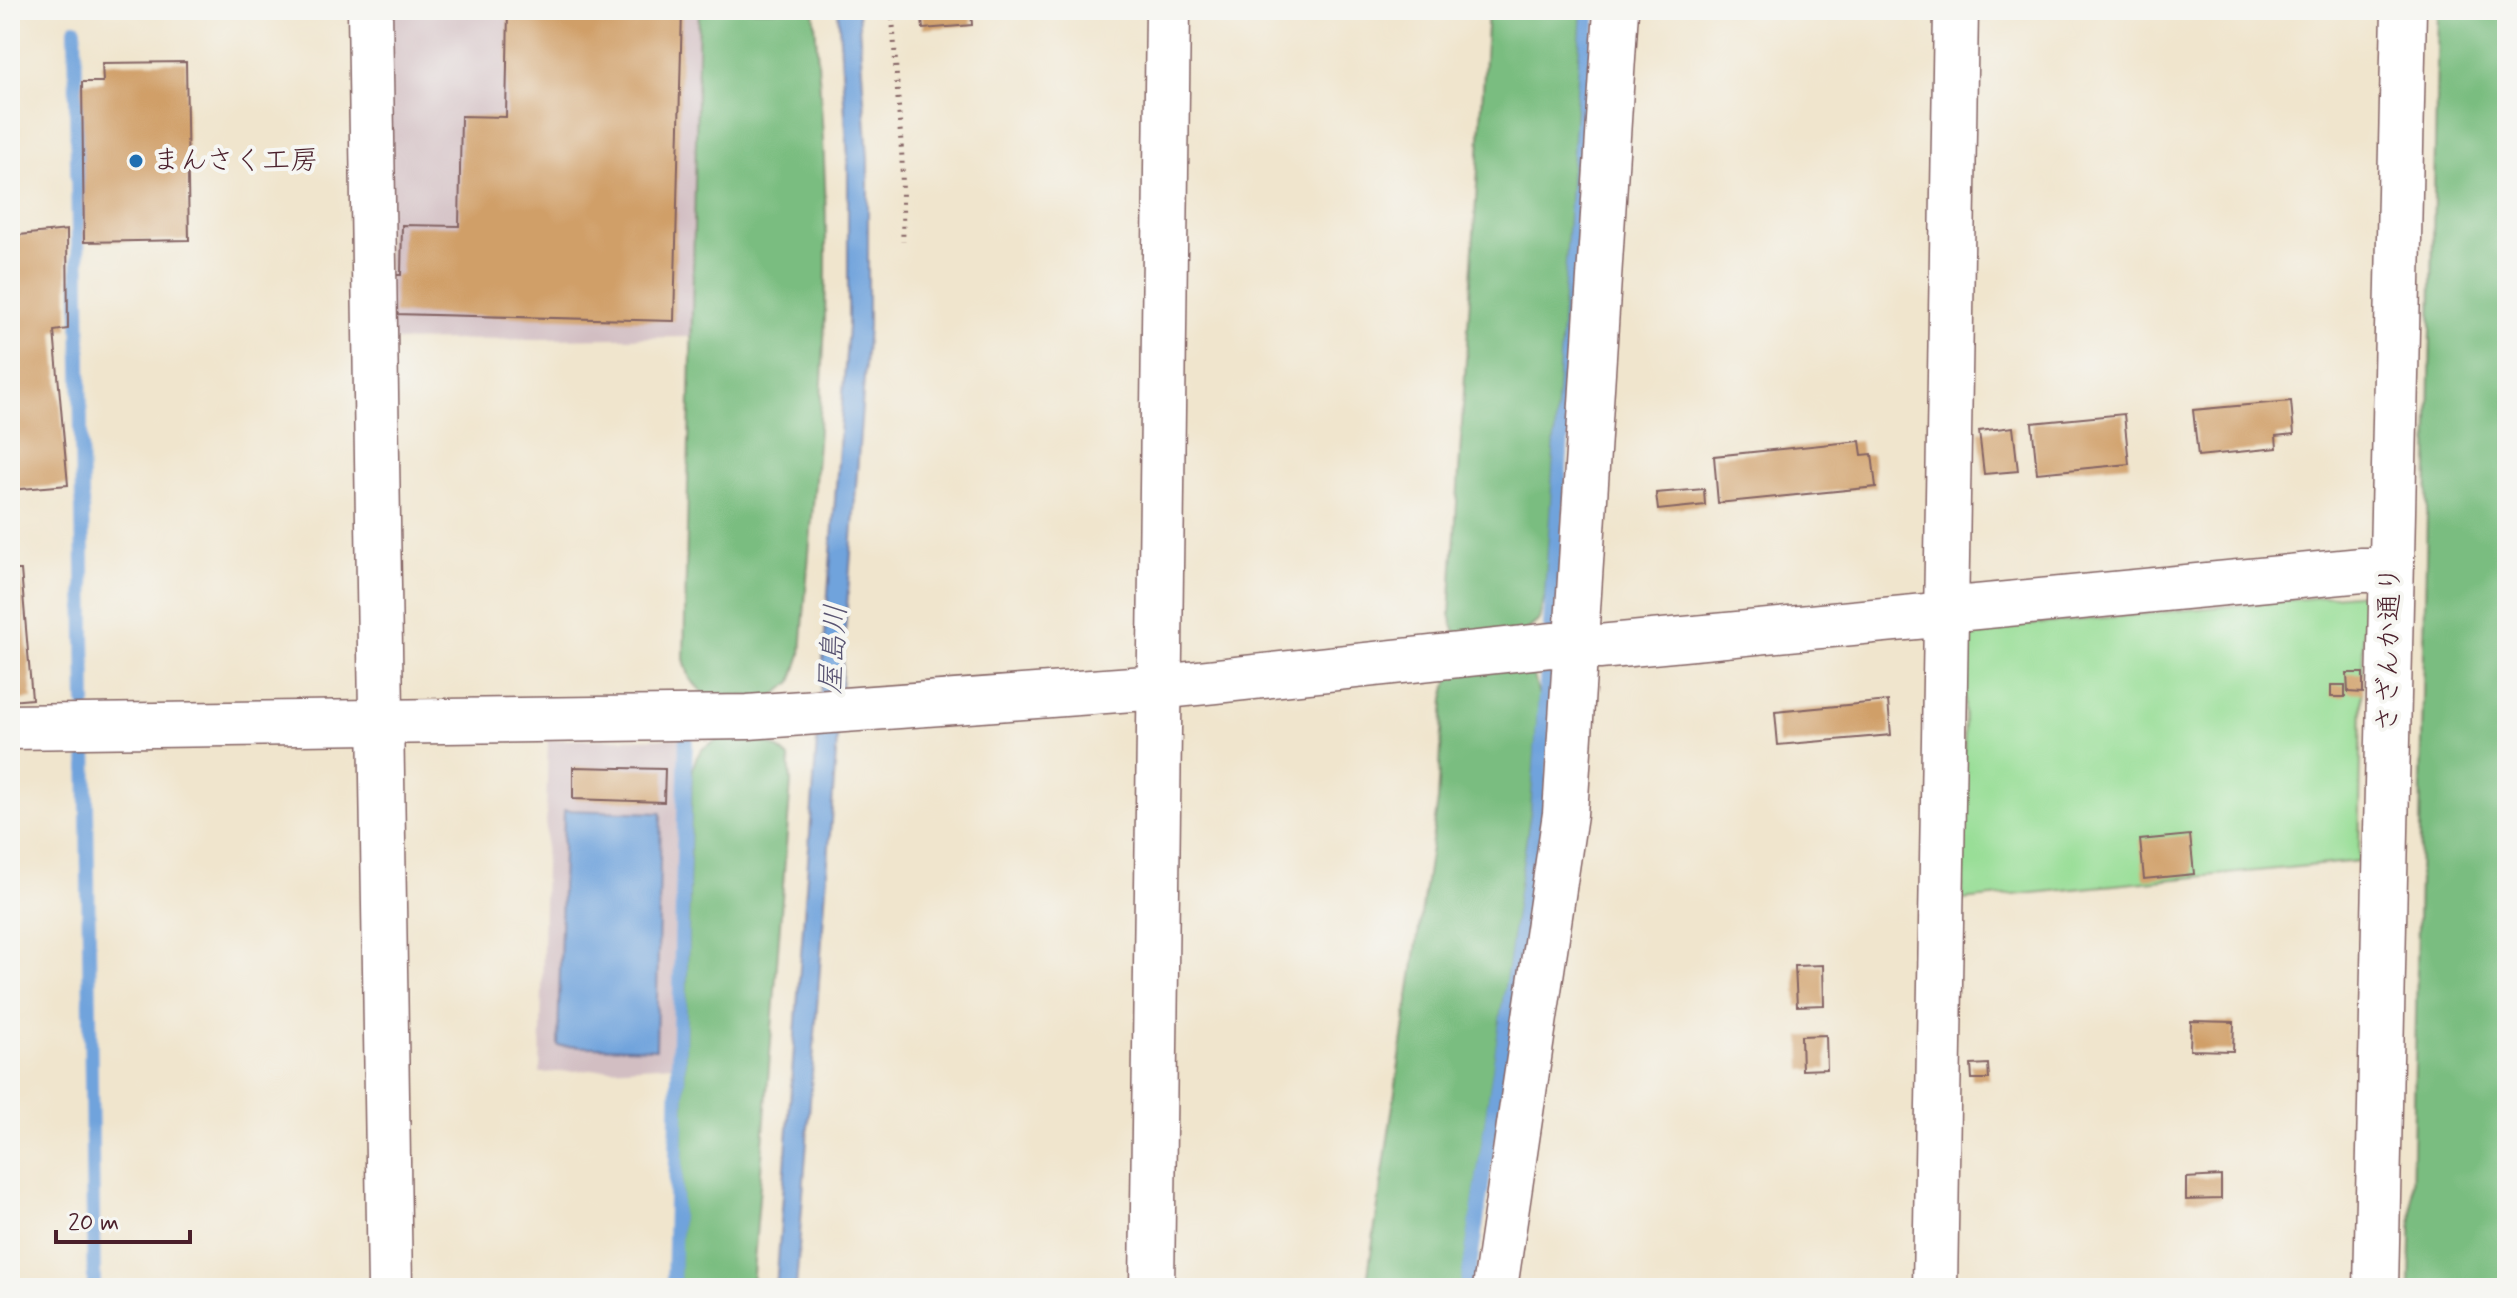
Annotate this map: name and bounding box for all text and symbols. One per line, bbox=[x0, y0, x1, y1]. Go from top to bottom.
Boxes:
place label: まんさく工房 bbox=[152, 143, 318, 180]
marker: まんさく工房 bbox=[127, 152, 145, 170]
street label: さざんか通り bbox=[2370, 565, 2410, 733]
water label: 屋島川 bbox=[811, 603, 857, 695]
scale bar bbox=[56, 1194, 190, 1244]
text: 20 m bbox=[68, 1208, 119, 1239]

